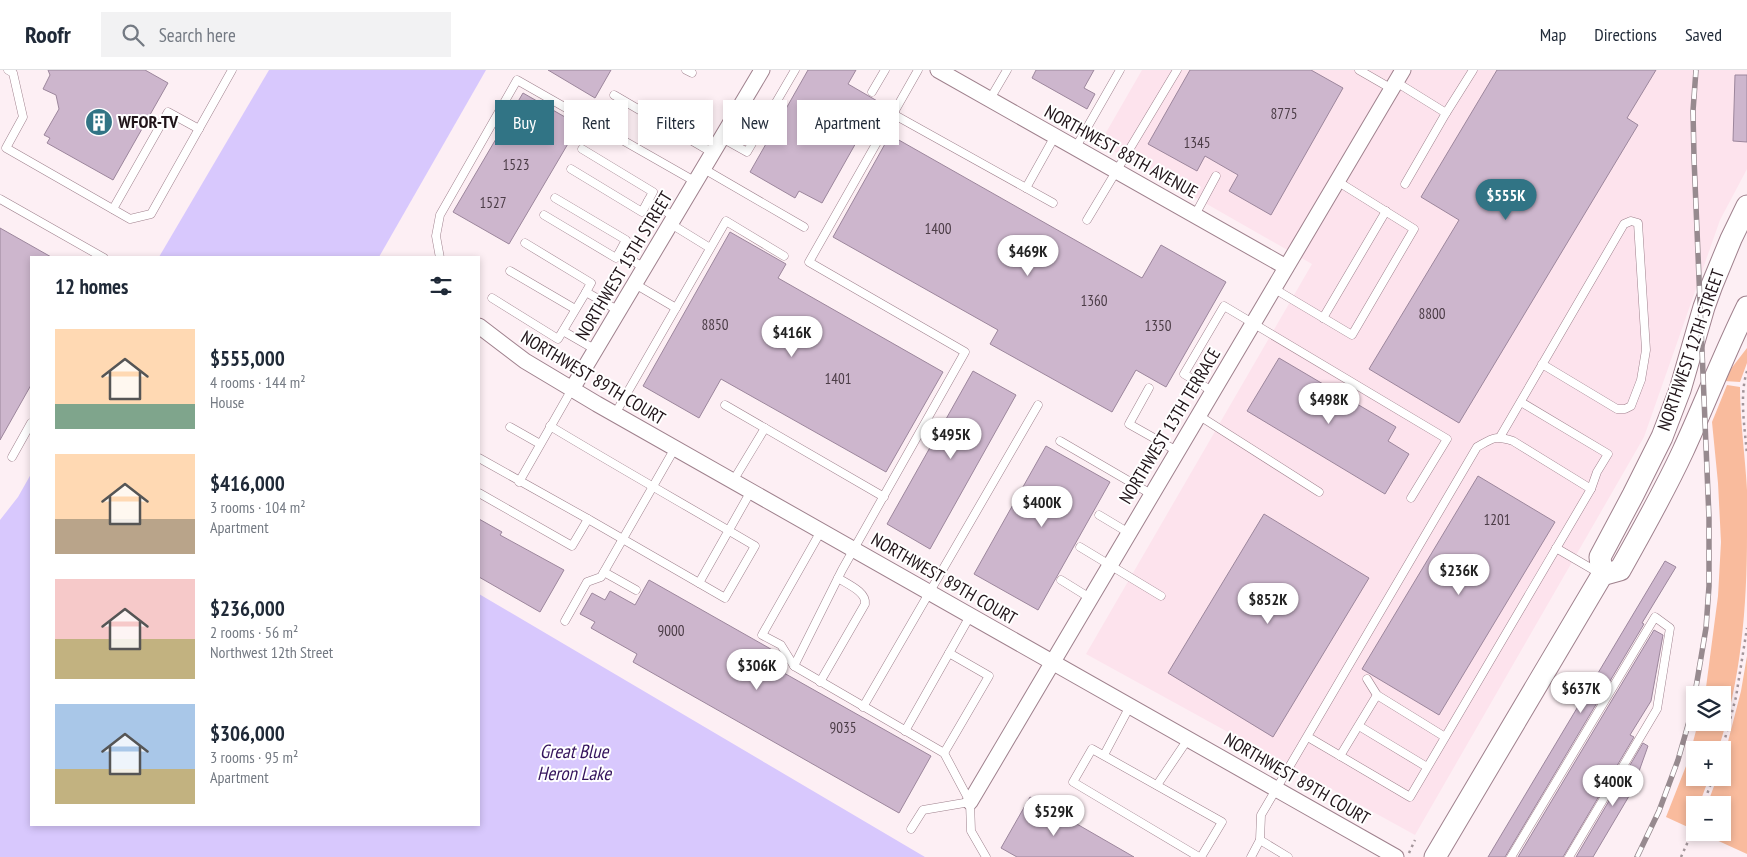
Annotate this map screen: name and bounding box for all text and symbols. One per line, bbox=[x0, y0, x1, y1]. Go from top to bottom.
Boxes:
search box bbox=[101, 12, 451, 57]
text: Roofr bbox=[25, 19, 71, 50]
icon: search bbox=[119, 21, 147, 49]
text: Search here bbox=[159, 23, 236, 47]
text: Map bbox=[1540, 23, 1566, 46]
text: Directions bbox=[1594, 23, 1657, 46]
text: Saved bbox=[1685, 23, 1722, 46]
chip: Buy bbox=[495, 100, 554, 145]
chip: Rent bbox=[564, 100, 628, 145]
chip: Filters bbox=[638, 100, 713, 145]
chip: New bbox=[723, 100, 787, 145]
chip: Apartment bbox=[797, 100, 899, 145]
street label: NORTHWEST 88TH AVENUE bbox=[1041, 100, 1202, 203]
house number: 8775 bbox=[1270, 104, 1298, 123]
building icon: WFOR-TV bbox=[84, 107, 114, 137]
place label: WFOR-TV bbox=[117, 110, 179, 133]
house number: 1345 bbox=[1183, 133, 1211, 152]
house number: 1523 bbox=[502, 155, 530, 174]
pin: $555K bbox=[1471, 178, 1541, 221]
text: $555K bbox=[1487, 185, 1525, 205]
street label: NORTHWEST 15TH STREET bbox=[570, 187, 677, 344]
house number: 1527 bbox=[479, 193, 507, 212]
house number: 1400 bbox=[924, 219, 952, 238]
pin: $469K bbox=[993, 234, 1063, 277]
text: $469K bbox=[1009, 241, 1047, 261]
street label: NORTHWEST 12TH STREET bbox=[1652, 266, 1729, 434]
icon: filters bbox=[427, 272, 455, 300]
text: 12 homes bbox=[55, 273, 128, 300]
house number: 1360 bbox=[1080, 291, 1108, 310]
house number: 8800 bbox=[1418, 304, 1446, 323]
house number: 8850 bbox=[701, 315, 729, 334]
pin: $416K bbox=[757, 316, 827, 358]
house number: 1350 bbox=[1144, 316, 1172, 335]
text: $416K bbox=[773, 322, 811, 342]
street label: NORTHWEST 89TH COURT bbox=[517, 325, 670, 430]
street label: NORTHWEST 13TH TERRACE bbox=[1114, 344, 1225, 508]
text: $555,000 bbox=[210, 345, 285, 372]
icon: home bbox=[95, 349, 155, 409]
house number: 1401 bbox=[824, 369, 852, 388]
text: 4 rooms · 144 m² bbox=[210, 372, 306, 392]
pin: $498K bbox=[1294, 382, 1364, 425]
text: $498K bbox=[1310, 389, 1348, 409]
text: House bbox=[210, 392, 244, 412]
pin: $495K bbox=[916, 418, 986, 460]
text: $495K bbox=[932, 424, 970, 444]
text: $416,000 bbox=[210, 470, 285, 497]
icon: home bbox=[95, 474, 155, 534]
pin: $400K bbox=[1007, 486, 1077, 528]
text: $400K bbox=[1023, 492, 1061, 512]
text: 3 rooms · 104 m² bbox=[210, 497, 306, 517]
house number: 1201 bbox=[1483, 510, 1511, 529]
text: Apartment bbox=[210, 517, 269, 537]
street label: NORTHWEST 89TH COURT bbox=[867, 527, 1021, 630]
pin: $236K bbox=[1424, 554, 1494, 596]
text: $236K bbox=[1440, 560, 1478, 580]
pin: $852K bbox=[1233, 582, 1303, 625]
text: $852K bbox=[1249, 589, 1287, 609]
text: $236,000 bbox=[210, 595, 285, 622]
icon: home bbox=[95, 599, 155, 659]
house number: 9000 bbox=[657, 621, 685, 640]
text: 2 rooms · 56 m² bbox=[210, 622, 298, 642]
text: Northwest 12th Street bbox=[210, 642, 333, 662]
pin: $306K bbox=[722, 648, 792, 691]
text: $306K bbox=[738, 655, 776, 675]
pin: $637K bbox=[1546, 672, 1616, 714]
text: $637K bbox=[1562, 678, 1600, 698]
map controls bbox=[1686, 686, 1731, 841]
button: layers bbox=[1686, 686, 1731, 731]
house number: 9035 bbox=[829, 718, 857, 737]
text: $306,000 bbox=[210, 720, 285, 747]
icon: home bbox=[95, 724, 155, 784]
street label: NORTHWEST 89TH COURT bbox=[1220, 727, 1374, 830]
water label: Great Blue Heron Lake bbox=[537, 739, 612, 785]
button: + bbox=[1686, 741, 1731, 786]
text: 3 rooms · 95 m² bbox=[210, 747, 298, 767]
pin: $400K bbox=[1578, 764, 1648, 807]
text: Apartment bbox=[210, 767, 269, 787]
text: $400K bbox=[1594, 771, 1632, 791]
pin: $529K bbox=[1019, 794, 1089, 837]
button: − bbox=[1686, 796, 1731, 841]
text: $529K bbox=[1035, 801, 1073, 821]

